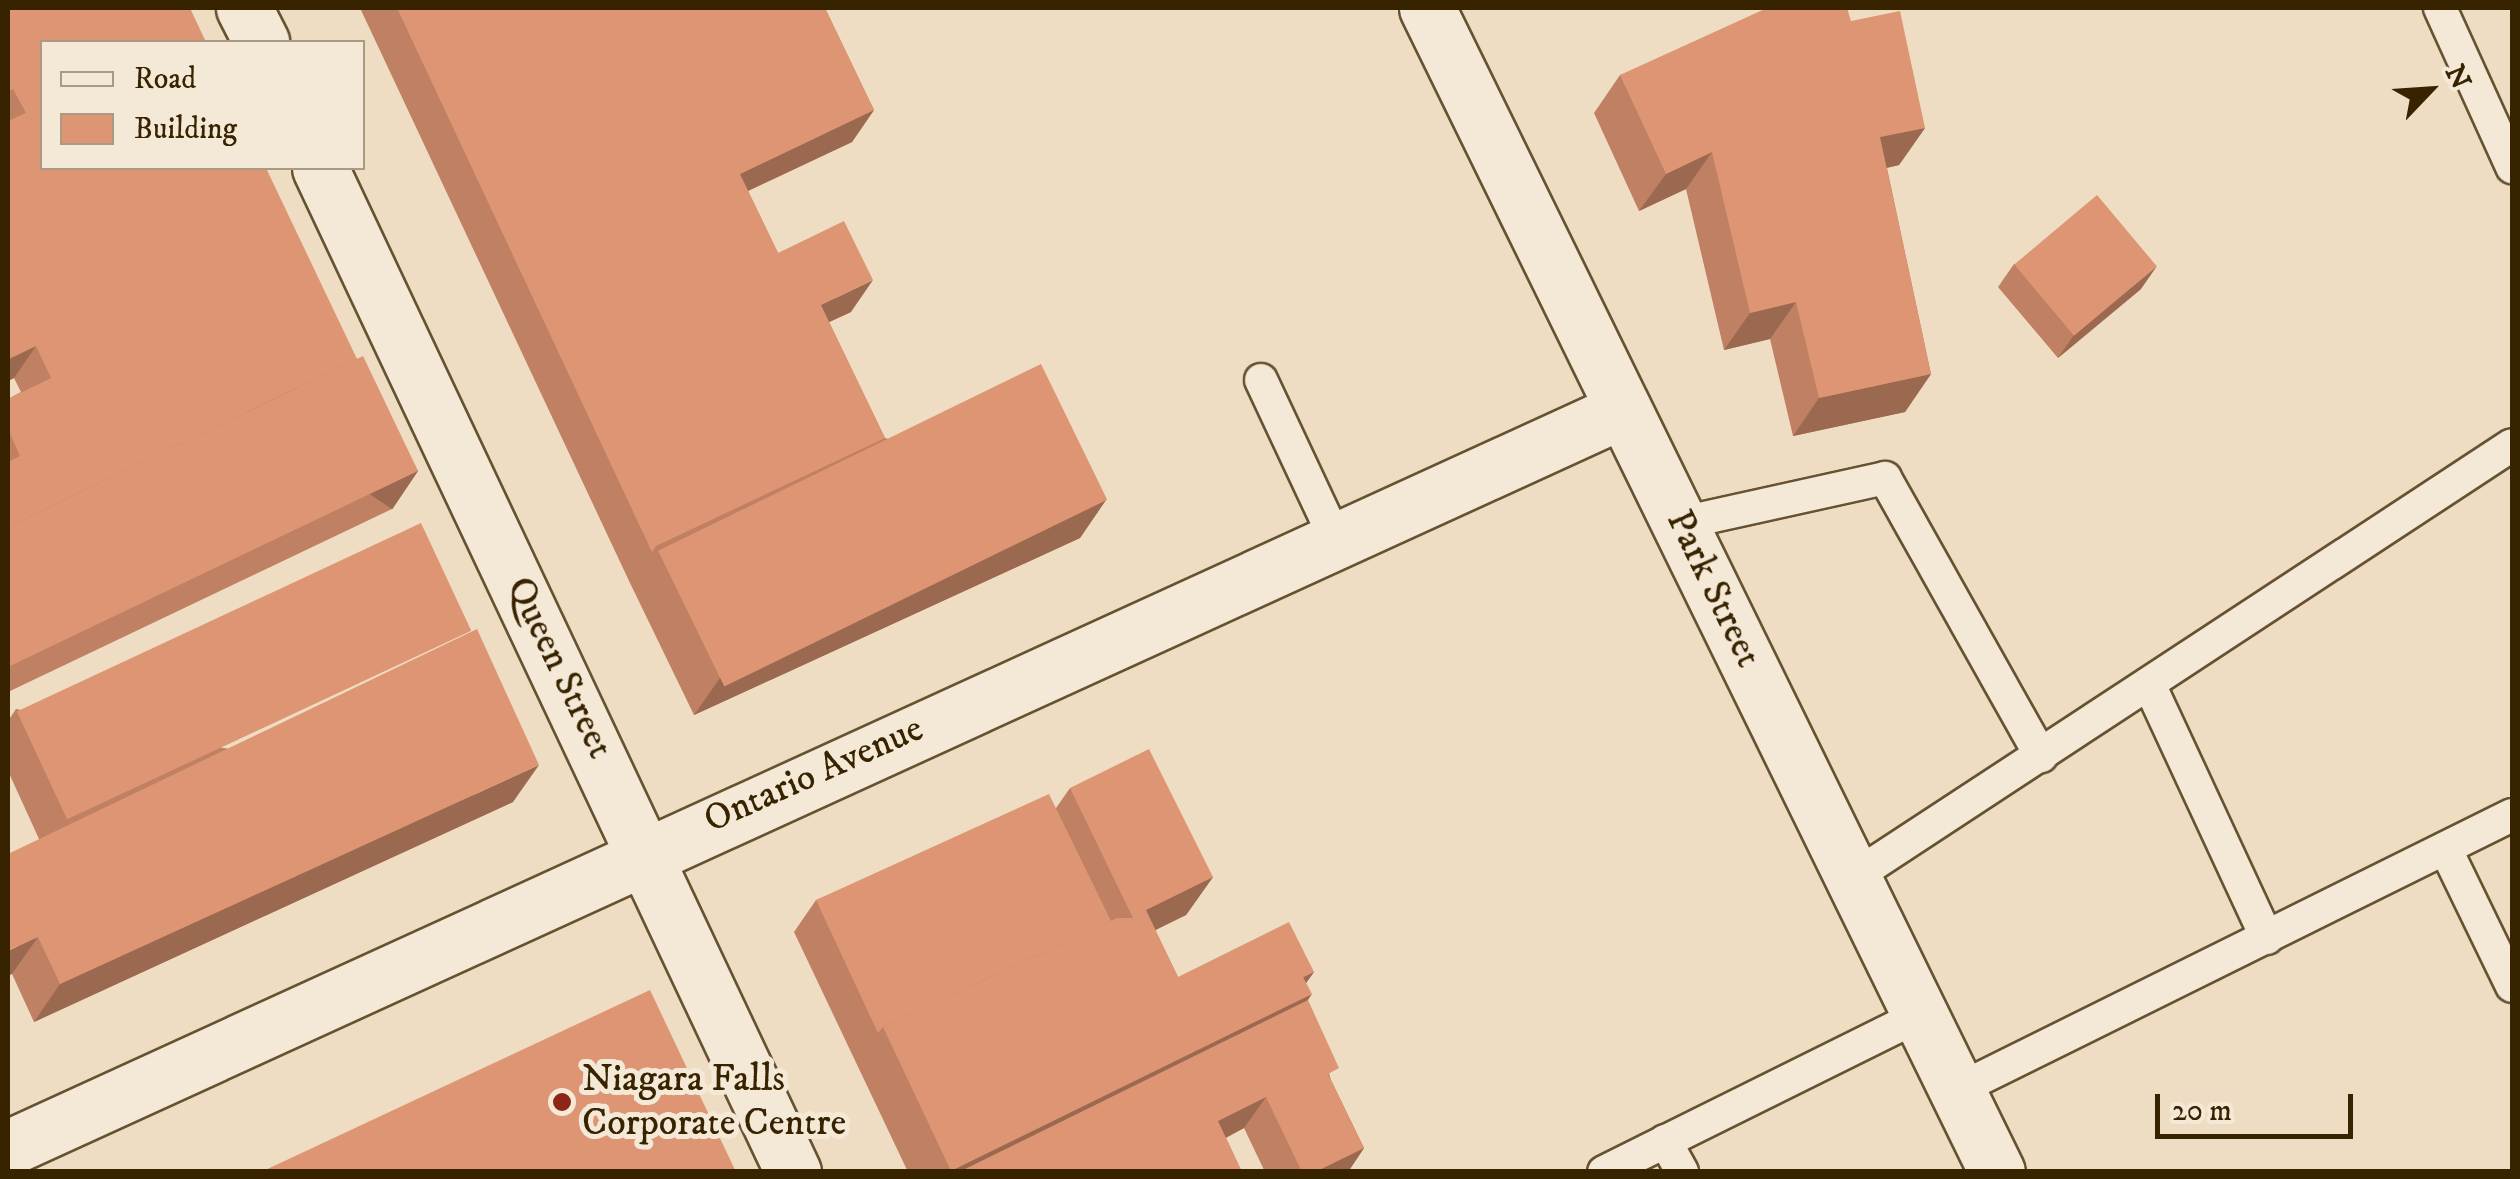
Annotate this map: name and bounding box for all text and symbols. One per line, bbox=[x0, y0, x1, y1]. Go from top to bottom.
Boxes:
legend bbox=[40, 40, 365, 170]
north arrow bbox=[2380, 40, 2480, 140]
text: N bbox=[2437, 59, 2478, 95]
text: Road bbox=[134, 61, 196, 98]
text: Building bbox=[134, 111, 237, 148]
street label: Park Street bbox=[1655, 503, 1771, 675]
street label: Queen Street bbox=[496, 570, 622, 766]
street label: Ontario Avenue bbox=[697, 706, 931, 844]
place label: Niagara Falls Corporate Centre bbox=[582, 1057, 846, 1146]
scale bar bbox=[2160, 1074, 2358, 1136]
marker: Niagara Falls Corporate Centre bbox=[551, 1091, 573, 1113]
text: 20 m bbox=[2172, 1093, 2232, 1130]

